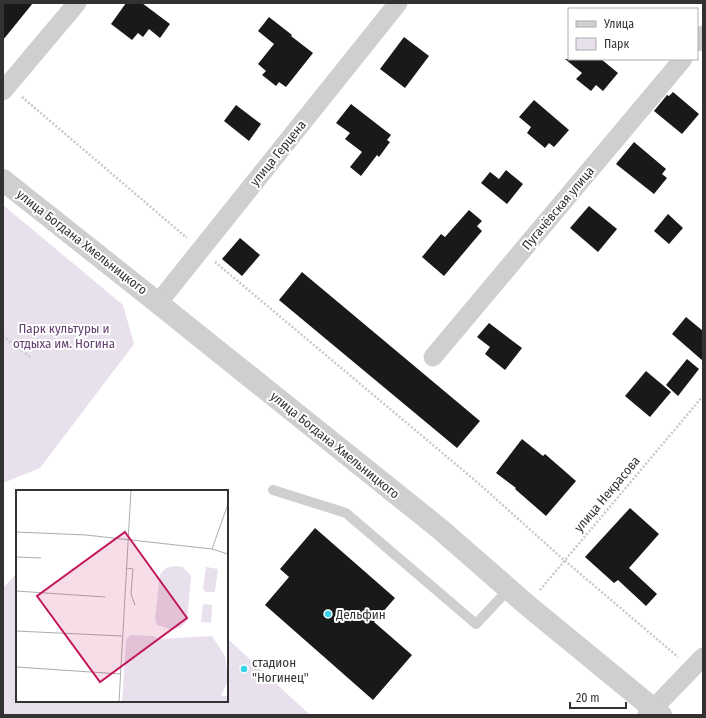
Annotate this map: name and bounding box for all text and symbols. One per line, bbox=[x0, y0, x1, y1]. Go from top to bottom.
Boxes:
legend bbox=[568, 8, 698, 60]
text: Улица bbox=[603, 17, 634, 31]
text: Парк bbox=[604, 37, 630, 51]
street label: улица Герцена bbox=[247, 117, 309, 189]
street label: Пугачёвская улица bbox=[519, 163, 597, 253]
street label: улица Богдана Хмельницкого bbox=[14, 186, 150, 298]
park label: Парк культуры и отдыха им. Ногина bbox=[13, 321, 115, 351]
street label: улица Богдана Хмельницкого bbox=[268, 388, 403, 502]
street label: улица Некрасова bbox=[571, 453, 643, 535]
inset map bbox=[16, 490, 228, 702]
place label: Дельфин bbox=[335, 607, 386, 622]
marker: Дельфин bbox=[323, 609, 333, 619]
place label: стадион "Ногинец" bbox=[252, 655, 309, 685]
marker: стадион "Ногинец" bbox=[239, 664, 249, 674]
scale bar bbox=[570, 684, 626, 710]
text: 20 m bbox=[576, 691, 600, 705]

